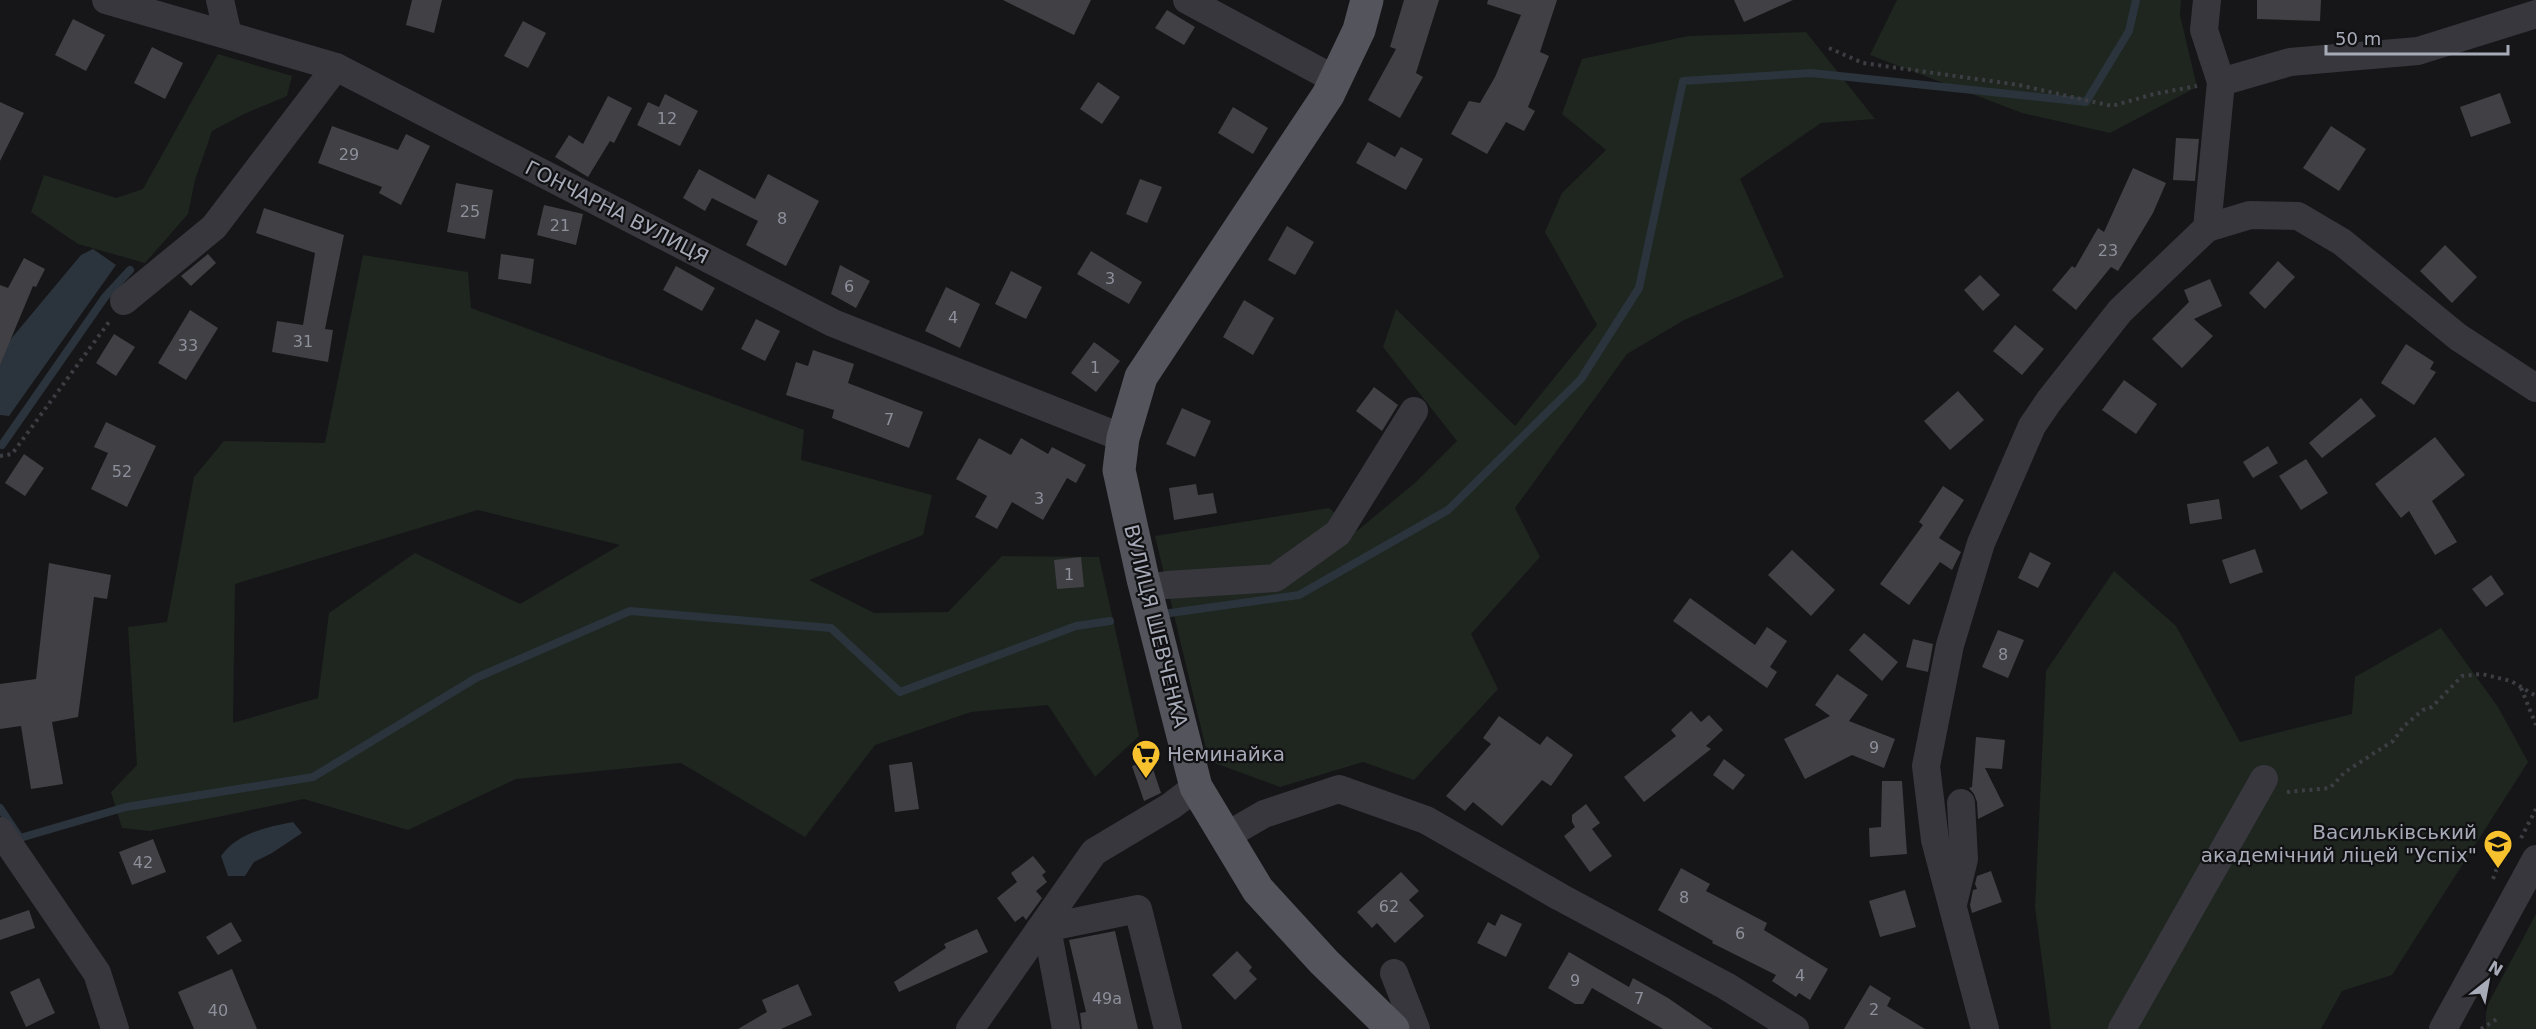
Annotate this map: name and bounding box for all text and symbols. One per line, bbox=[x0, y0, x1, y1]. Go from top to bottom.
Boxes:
scale bar bbox=[2326, 18, 2508, 56]
text: 50 m bbox=[2335, 28, 2381, 49]
house number: 12 bbox=[657, 109, 677, 128]
house number: 29 bbox=[339, 145, 359, 164]
street label: ГОНЧАРНА ВУЛИЦЯ bbox=[521, 155, 713, 269]
house number: 25 bbox=[460, 202, 480, 221]
house number: 8 bbox=[777, 209, 787, 228]
house number: 21 bbox=[550, 216, 570, 235]
house number: 23 bbox=[2098, 241, 2118, 260]
house number: 3 bbox=[1105, 269, 1115, 288]
house number: 6 bbox=[844, 277, 854, 296]
house number: 4 bbox=[948, 308, 958, 327]
house number: 31 bbox=[293, 332, 313, 351]
house number: 33 bbox=[178, 336, 198, 355]
house number: 1 bbox=[1090, 358, 1100, 377]
house number: 7 bbox=[884, 410, 894, 429]
house number: 52 bbox=[112, 462, 132, 481]
house number: 3 bbox=[1034, 489, 1044, 508]
street label: ВУЛИЦЯ ШЕВЧЕНКА bbox=[1119, 522, 1193, 730]
house number: 1 bbox=[1064, 565, 1074, 584]
house number: 8 bbox=[1998, 645, 2008, 664]
supermarket icon: Неминайка bbox=[1130, 738, 1162, 780]
house number: 9 bbox=[1869, 738, 1879, 757]
place label: Неминайка bbox=[1167, 742, 1285, 766]
place label: Васильківський академічний ліцей "Успіх" bbox=[2201, 820, 2477, 867]
school or university icon: Васильківський академічний ліцей "Успіх" bbox=[2482, 828, 2514, 870]
house number: 42 bbox=[133, 853, 153, 872]
house number: 8 bbox=[1679, 888, 1689, 907]
house number: 62 bbox=[1379, 897, 1399, 916]
house number: 6 bbox=[1735, 924, 1745, 943]
north arrow bbox=[2458, 951, 2518, 1011]
text: N bbox=[2485, 957, 2506, 980]
house number: 4 bbox=[1795, 966, 1805, 985]
house number: 9 bbox=[1570, 971, 1580, 990]
house number: 49а bbox=[1092, 989, 1122, 1008]
house number: 7 bbox=[1634, 989, 1644, 1008]
house number: 2 bbox=[1869, 1000, 1879, 1019]
house number: 40 bbox=[208, 1001, 228, 1020]

